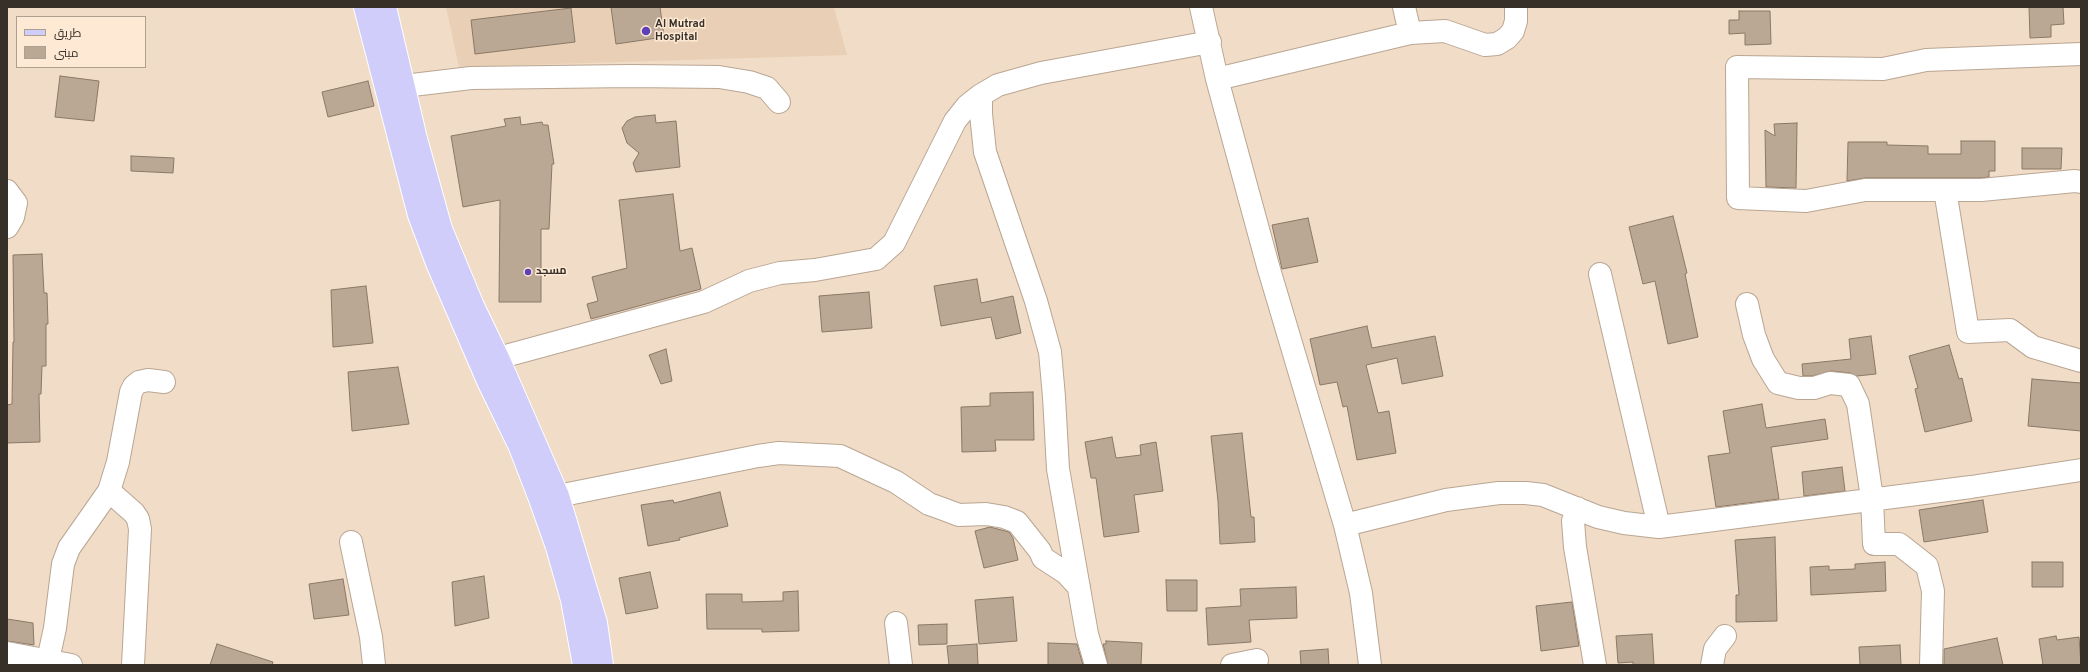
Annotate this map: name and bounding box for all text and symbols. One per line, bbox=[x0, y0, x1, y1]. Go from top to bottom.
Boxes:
legend bbox=[16, 16, 146, 68]
place label: Al Mutrad Hospital bbox=[655, 18, 705, 44]
marker: Al Mutrad Hospital bbox=[640, 25, 652, 37]
text: طريق bbox=[54, 26, 81, 42]
text: مبنى bbox=[54, 46, 79, 62]
place label: مسجد bbox=[536, 265, 567, 279]
marker: مسجد bbox=[523, 267, 533, 277]

